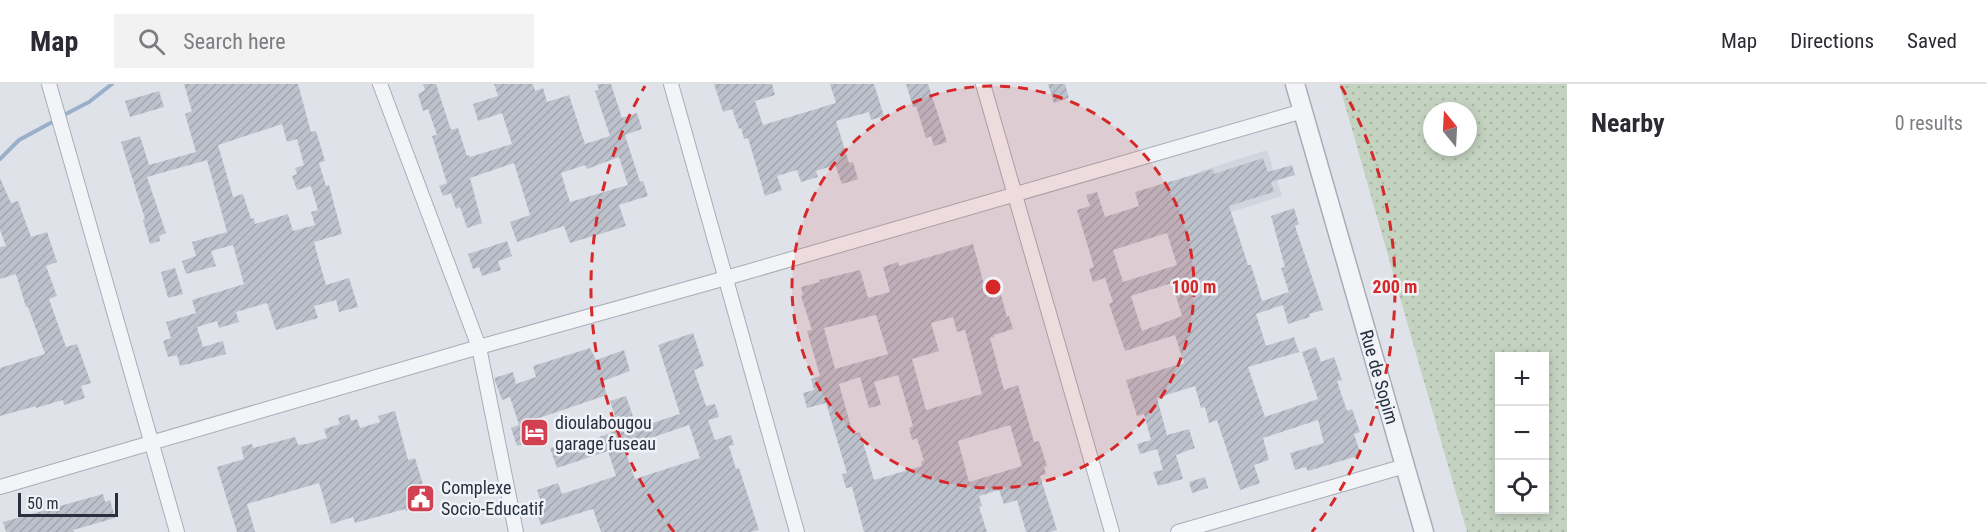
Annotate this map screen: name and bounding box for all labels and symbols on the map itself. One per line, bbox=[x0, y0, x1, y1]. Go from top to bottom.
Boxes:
north arrow bbox=[1423, 102, 1477, 156]
text: 100 m bbox=[1172, 276, 1216, 297]
text: 200 m bbox=[1373, 276, 1417, 297]
centre of rings bbox=[983, 277, 1003, 297]
street label: Rue de Sopim bbox=[1356, 327, 1403, 427]
place label: dioulabougou garage fuseau bbox=[555, 412, 656, 454]
hotel icon: dioulabougou garage fuseau bbox=[518, 417, 550, 449]
place label: Complexe Socio-Educatif bbox=[441, 477, 544, 519]
public building icon: Complexe Socio-Educatif bbox=[404, 482, 436, 514]
scale bar bbox=[18, 490, 118, 518]

